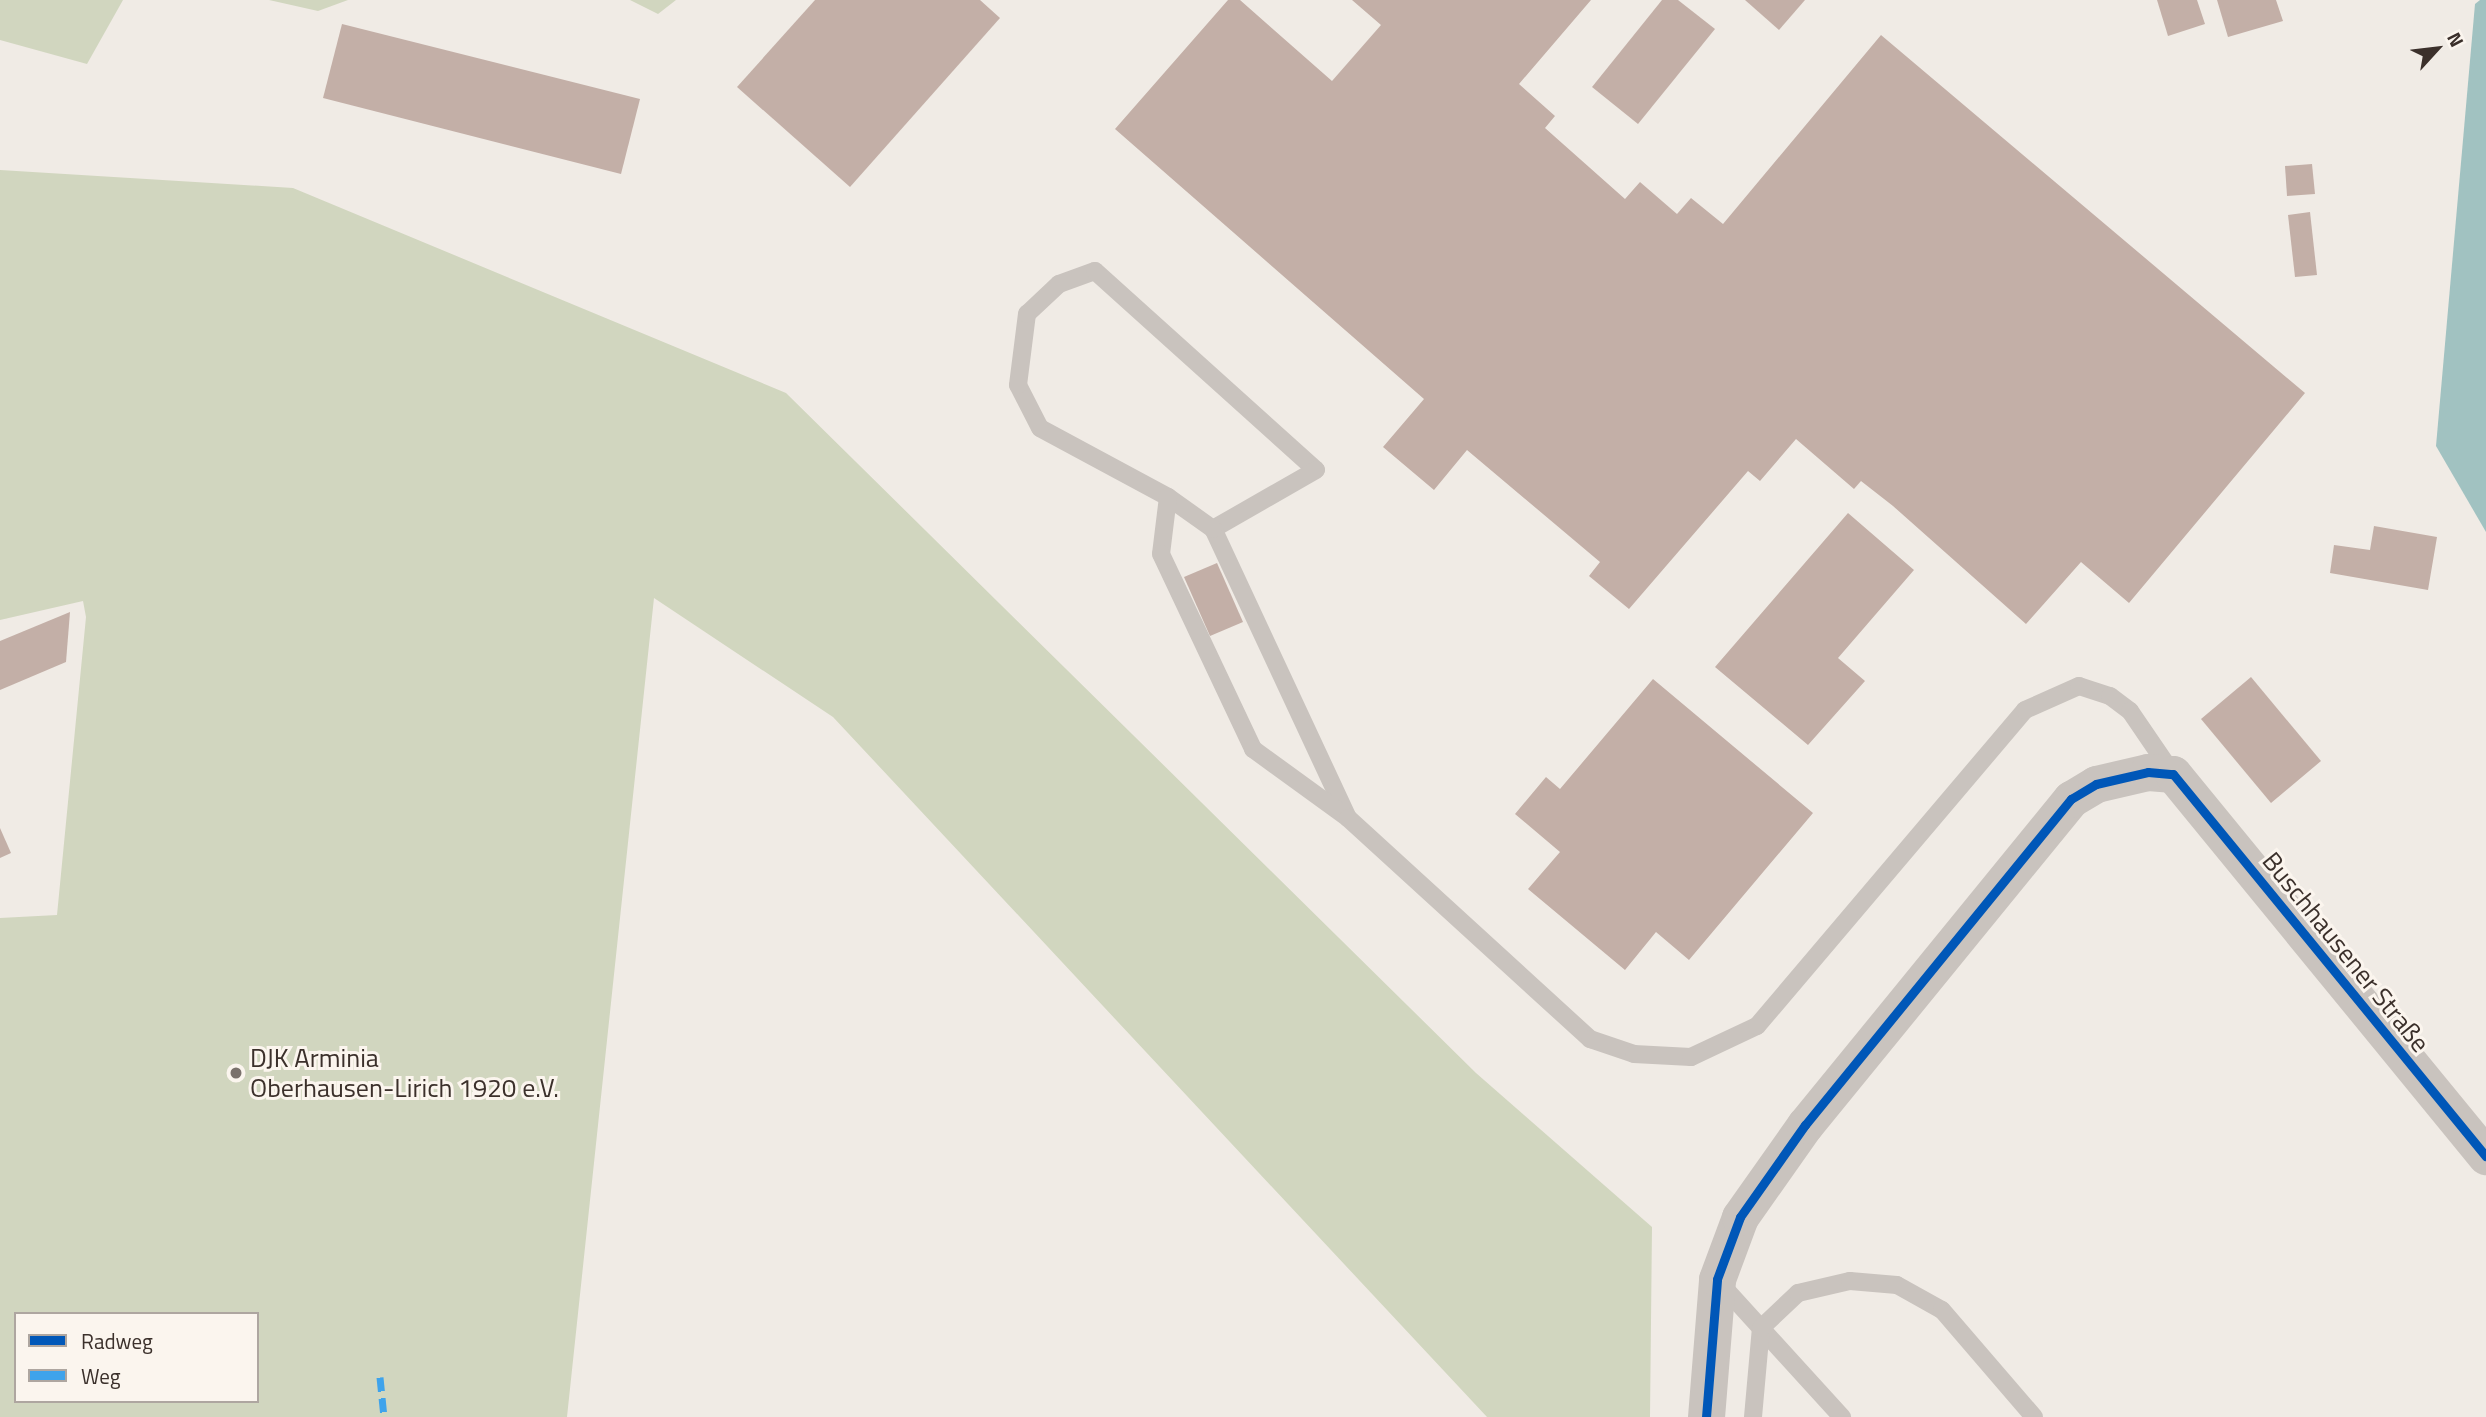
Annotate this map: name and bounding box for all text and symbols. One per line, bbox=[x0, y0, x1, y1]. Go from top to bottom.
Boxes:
north arrow bbox=[2402, 14, 2472, 84]
text: N bbox=[2440, 27, 2472, 52]
street label: Buschhausener Straße bbox=[2256, 846, 2436, 1058]
place label: DJK Arminia Oberhausen-Lirich 1920 e.V. bbox=[250, 1042, 559, 1104]
marker: DJK Arminia Oberhausen-Lirich 1920 e.V. bbox=[228, 1065, 244, 1081]
legend bbox=[14, 1312, 259, 1403]
text: Radweg bbox=[81, 1325, 153, 1357]
text: Weg bbox=[81, 1360, 121, 1392]

